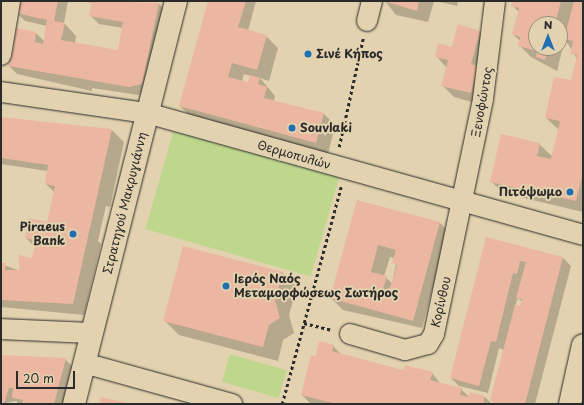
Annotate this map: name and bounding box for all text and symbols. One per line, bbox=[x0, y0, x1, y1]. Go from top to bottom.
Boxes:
north arrow bbox=[528, 16, 568, 56]
text: N bbox=[544, 16, 552, 33]
place label: Σινέ Κήπος bbox=[316, 47, 383, 61]
marker: Σινέ Κήπος bbox=[303, 49, 313, 59]
street label: Ξενοφώντος bbox=[469, 66, 495, 138]
place label: Souvlaki bbox=[300, 121, 352, 135]
marker: Souvlaki bbox=[287, 123, 297, 133]
street label: Στρατηγού Μακρυγιάννη bbox=[100, 131, 150, 275]
street label: Θερμοπυλών bbox=[256, 138, 332, 172]
place label: Πιτόψωμο bbox=[499, 185, 562, 199]
marker: Πιτόψωμο bbox=[565, 187, 575, 197]
place label: Piraeus Bank bbox=[20, 220, 65, 248]
marker: Piraeus Bank bbox=[68, 229, 78, 239]
place label: Ιερός Ναός Μεταμορφώσεως Σωτήρος bbox=[234, 272, 398, 300]
street label: Κορίνθου bbox=[428, 275, 454, 329]
marker: Ιερός Ναός Μεταμορφώσεως Σωτήρος bbox=[221, 281, 231, 291]
scale bar bbox=[18, 363, 77, 389]
text: 20 m bbox=[23, 369, 54, 387]

